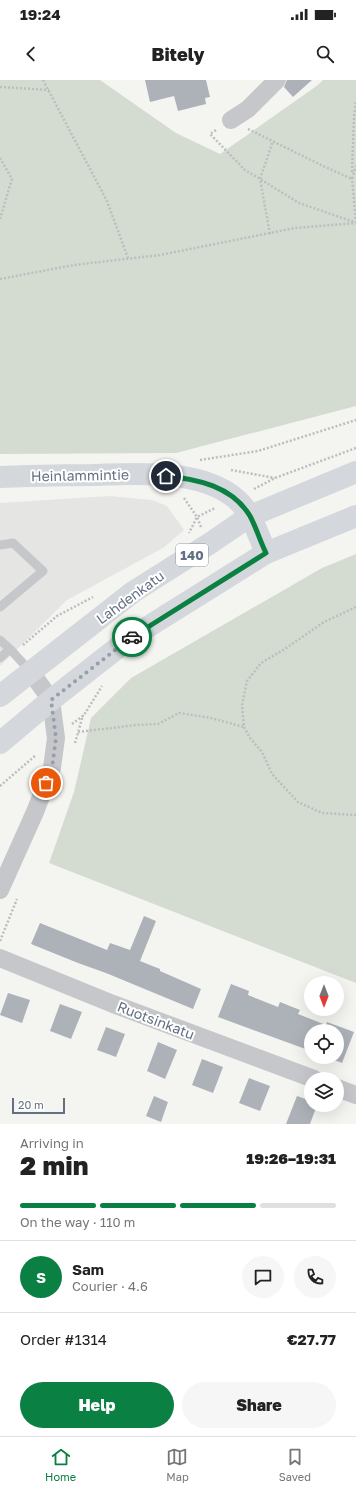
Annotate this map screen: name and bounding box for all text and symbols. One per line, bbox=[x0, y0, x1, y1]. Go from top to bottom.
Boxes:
text: 19:24 bbox=[20, 5, 61, 23]
icon: back bbox=[20, 43, 42, 65]
text: Bitely bbox=[152, 43, 204, 65]
icon: search bbox=[314, 43, 336, 65]
pin bbox=[149, 459, 183, 493]
icon: home bbox=[155, 465, 177, 487]
street label: Heinlammintie bbox=[31, 466, 129, 484]
road number: 140 bbox=[176, 544, 208, 566]
street label: Lahdenkatu bbox=[93, 567, 167, 627]
courier bbox=[112, 617, 152, 657]
icon: car bbox=[121, 626, 143, 648]
pin bbox=[29, 766, 63, 800]
icon: bag bbox=[35, 772, 57, 794]
north arrow bbox=[304, 976, 344, 1016]
map controls bbox=[304, 976, 344, 1112]
street label: Ruotsinkatu bbox=[115, 998, 197, 1042]
button: locate bbox=[304, 1024, 344, 1064]
button: layers bbox=[304, 1072, 344, 1112]
scale bar bbox=[12, 1096, 65, 1115]
text: 20 m bbox=[18, 1098, 44, 1111]
text: Arriving in bbox=[20, 1135, 84, 1151]
text: 19:26–19:31 bbox=[246, 1149, 336, 1167]
text: 2 min bbox=[20, 1150, 88, 1181]
text: On the way · 110 m bbox=[20, 1214, 135, 1230]
button: chat bbox=[242, 1256, 284, 1298]
button: phone bbox=[294, 1256, 336, 1298]
text: Sam bbox=[72, 1260, 104, 1278]
text: S bbox=[36, 1268, 46, 1286]
text: Courier · 4.6 bbox=[72, 1278, 148, 1294]
text: Order #1314 bbox=[20, 1330, 107, 1348]
text: €27.77 bbox=[287, 1330, 336, 1348]
button: Help bbox=[20, 1382, 174, 1428]
button: Share bbox=[182, 1382, 336, 1428]
tab: Home bbox=[45, 1446, 76, 1483]
tab: Map bbox=[166, 1446, 189, 1483]
tab: Saved bbox=[279, 1446, 311, 1483]

